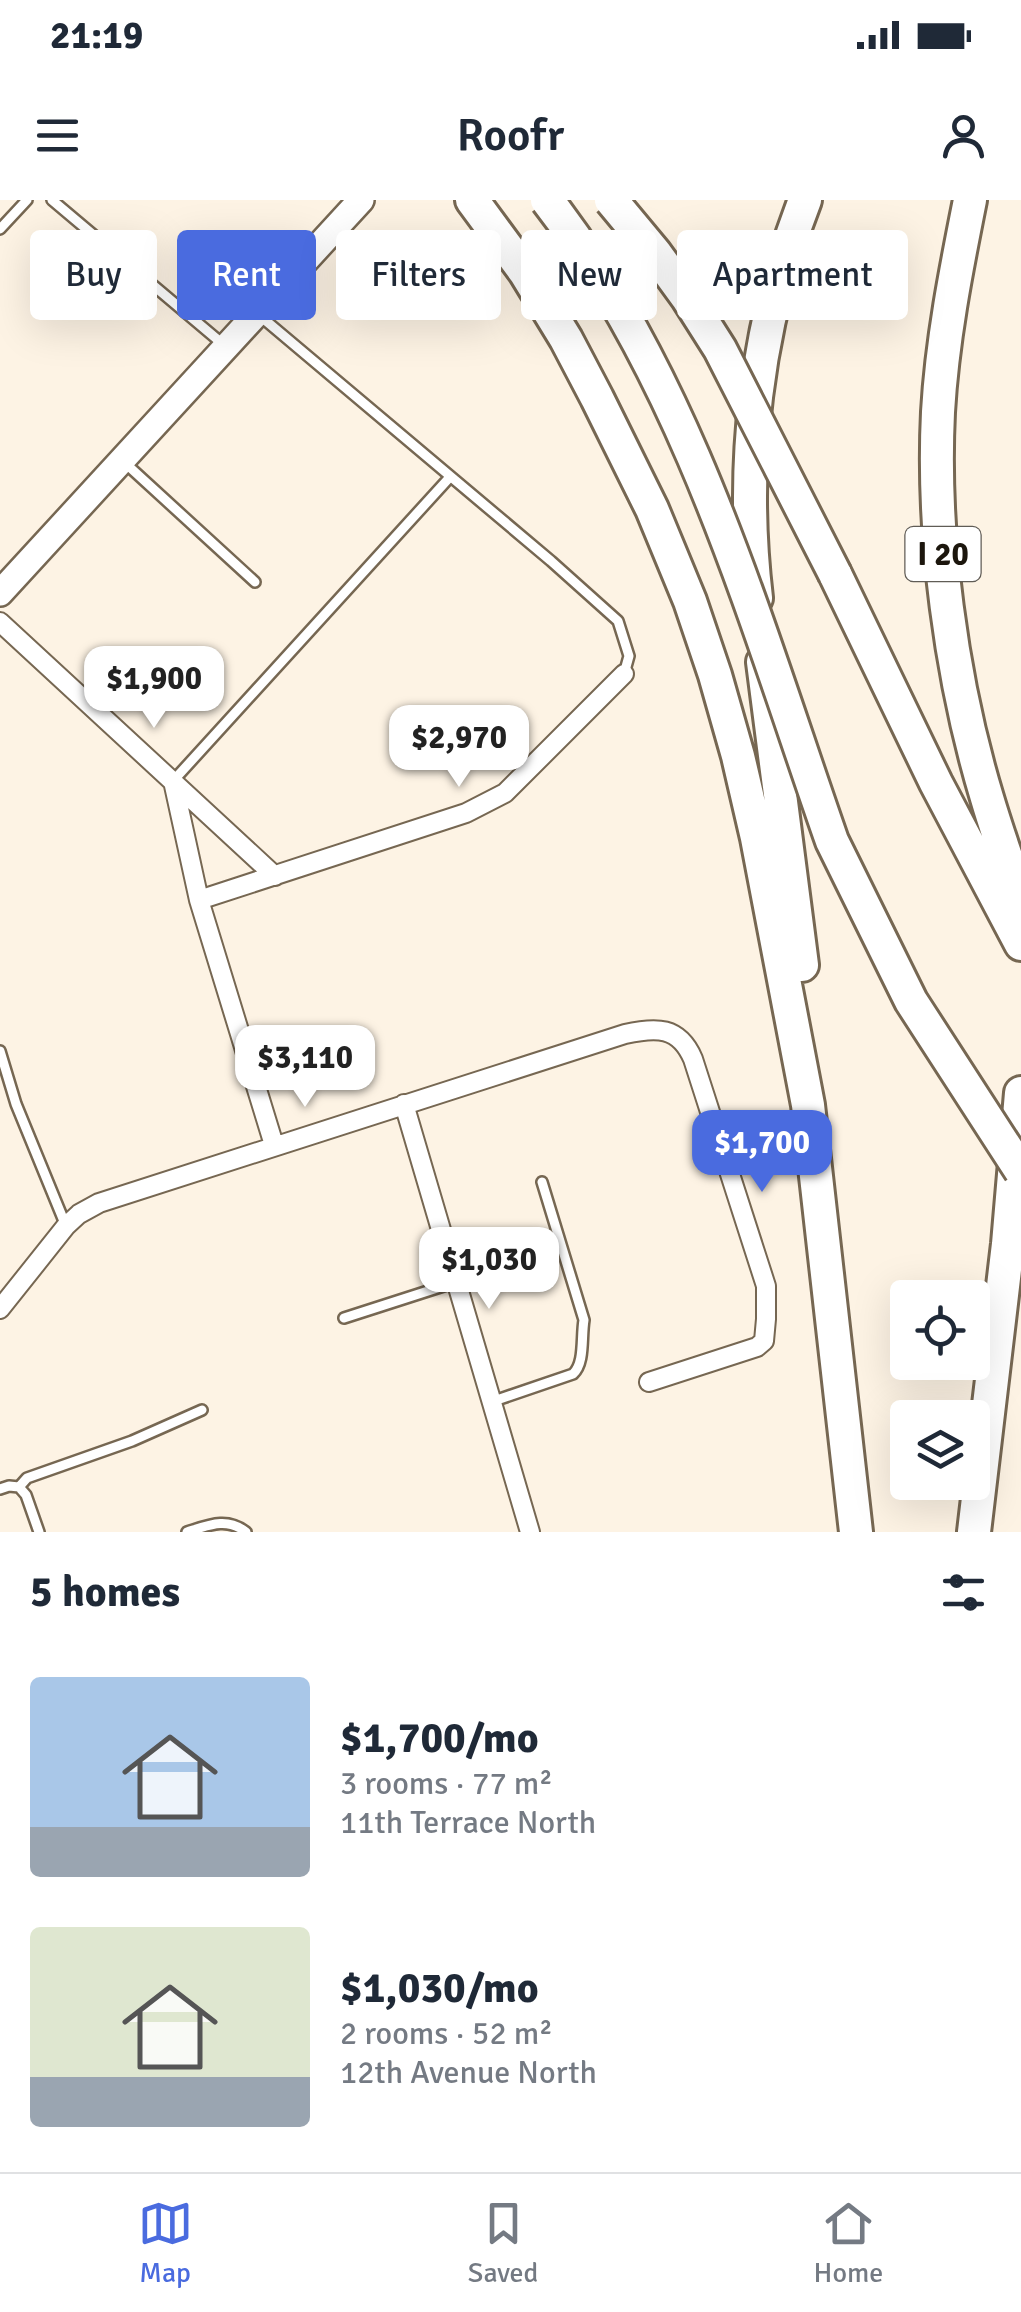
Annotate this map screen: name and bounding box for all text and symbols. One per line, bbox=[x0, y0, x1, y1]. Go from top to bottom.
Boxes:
text: 21:19 bbox=[50, 12, 143, 59]
icon: menu bbox=[30, 108, 85, 163]
text: Roofr bbox=[457, 108, 564, 163]
icon: person bbox=[936, 108, 991, 163]
chip: Buy bbox=[30, 230, 157, 320]
chip: Rent bbox=[177, 230, 316, 320]
chip: Filters bbox=[336, 230, 501, 320]
chip: New bbox=[521, 230, 657, 320]
chip: Apartment bbox=[677, 230, 908, 320]
road number: I 20 bbox=[906, 527, 980, 581]
pin: $1,900 bbox=[73, 646, 235, 731]
text: $1,900 bbox=[106, 659, 202, 698]
pin: $2,970 bbox=[378, 705, 540, 790]
text: $2,970 bbox=[411, 718, 507, 757]
pin: $3,110 bbox=[224, 1025, 386, 1110]
text: $3,110 bbox=[257, 1038, 353, 1077]
pin: $1,700 bbox=[681, 1110, 843, 1195]
text: $1,700 bbox=[714, 1123, 810, 1162]
pin: $1,030 bbox=[408, 1227, 570, 1312]
text: $1,030 bbox=[441, 1240, 537, 1279]
map controls bbox=[890, 1280, 990, 1500]
button: locate bbox=[890, 1280, 990, 1380]
button: layers bbox=[890, 1400, 990, 1500]
icon: filters bbox=[936, 1565, 991, 1620]
text: 5 homes bbox=[30, 1567, 180, 1618]
text: $1,700/mo bbox=[340, 1713, 539, 1764]
icon: home bbox=[110, 1717, 230, 1837]
text: 3 rooms · 77 m² bbox=[340, 1764, 553, 1803]
text: 11th Terrace North bbox=[340, 1803, 596, 1842]
text: $1,030/mo bbox=[340, 1963, 539, 2014]
icon: home bbox=[110, 1967, 230, 2087]
text: 2 rooms · 52 m² bbox=[340, 2014, 553, 2053]
text: 12th Avenue North bbox=[340, 2053, 597, 2092]
tab: Map bbox=[138, 2196, 193, 2290]
tab: Saved bbox=[468, 2196, 538, 2290]
tab: Home bbox=[814, 2196, 883, 2290]

